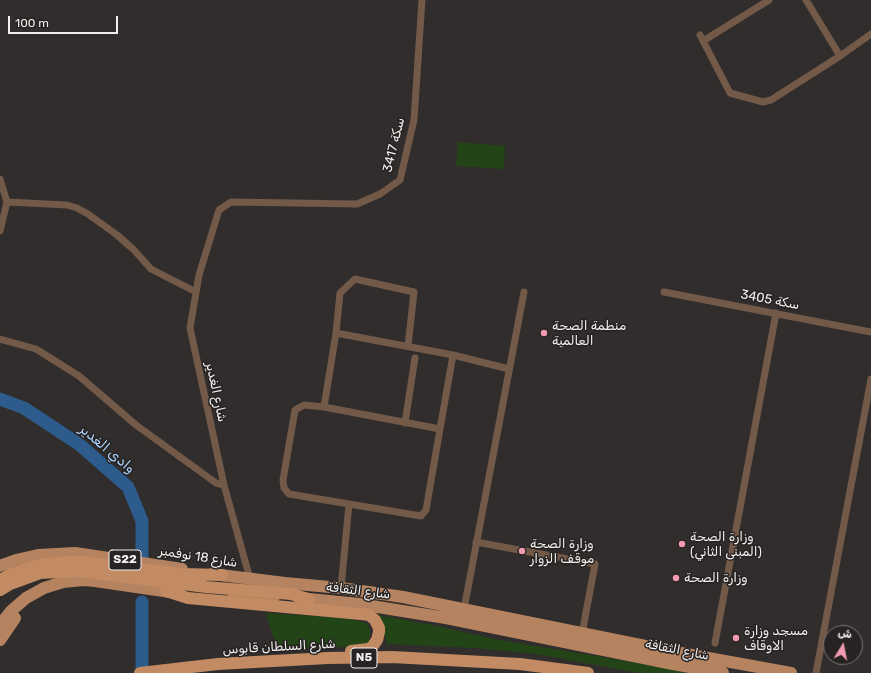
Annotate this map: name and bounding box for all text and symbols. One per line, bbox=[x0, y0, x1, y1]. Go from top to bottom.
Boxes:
scale bar bbox=[10, 8, 120, 34]
text: 100 m bbox=[15, 16, 49, 30]
street label: سكة 3417 bbox=[380, 116, 408, 174]
street label: سكة 3405 bbox=[739, 287, 801, 313]
place label: منطمة الصحة العالمية bbox=[552, 318, 626, 349]
marker: منطمة الصحة العالمية bbox=[539, 328, 549, 338]
street label: شارع الغدير bbox=[202, 361, 230, 423]
water label: وادي الغدير bbox=[76, 421, 138, 477]
place label: وزارة الصحة (المبنى الثاني) bbox=[690, 529, 762, 560]
place label: وزارة الصحة موقف الزوار bbox=[530, 536, 594, 567]
marker: وزارة الصحة (المبنى الثاني) bbox=[677, 539, 687, 549]
street label: شارع 18 نوفمبر bbox=[158, 543, 238, 571]
marker: وزارة الصحة موقف الزوار bbox=[517, 546, 527, 556]
road number: S22 bbox=[109, 550, 141, 570]
place label: وزارة الصحة bbox=[684, 570, 748, 586]
marker: وزارة الصحة bbox=[671, 573, 681, 583]
street label: شارع الثقافة bbox=[325, 579, 391, 603]
place label: مسجد وزارة الاوقاف bbox=[744, 623, 808, 654]
north arrow bbox=[823, 625, 863, 665]
text: ش bbox=[837, 626, 853, 641]
marker: مسجد وزارة الاوقاف bbox=[731, 633, 741, 643]
street label: شارع السلطان قابوس bbox=[222, 636, 336, 658]
street label: شارع الثقافة bbox=[644, 636, 710, 664]
road number: N5 bbox=[351, 648, 377, 668]

